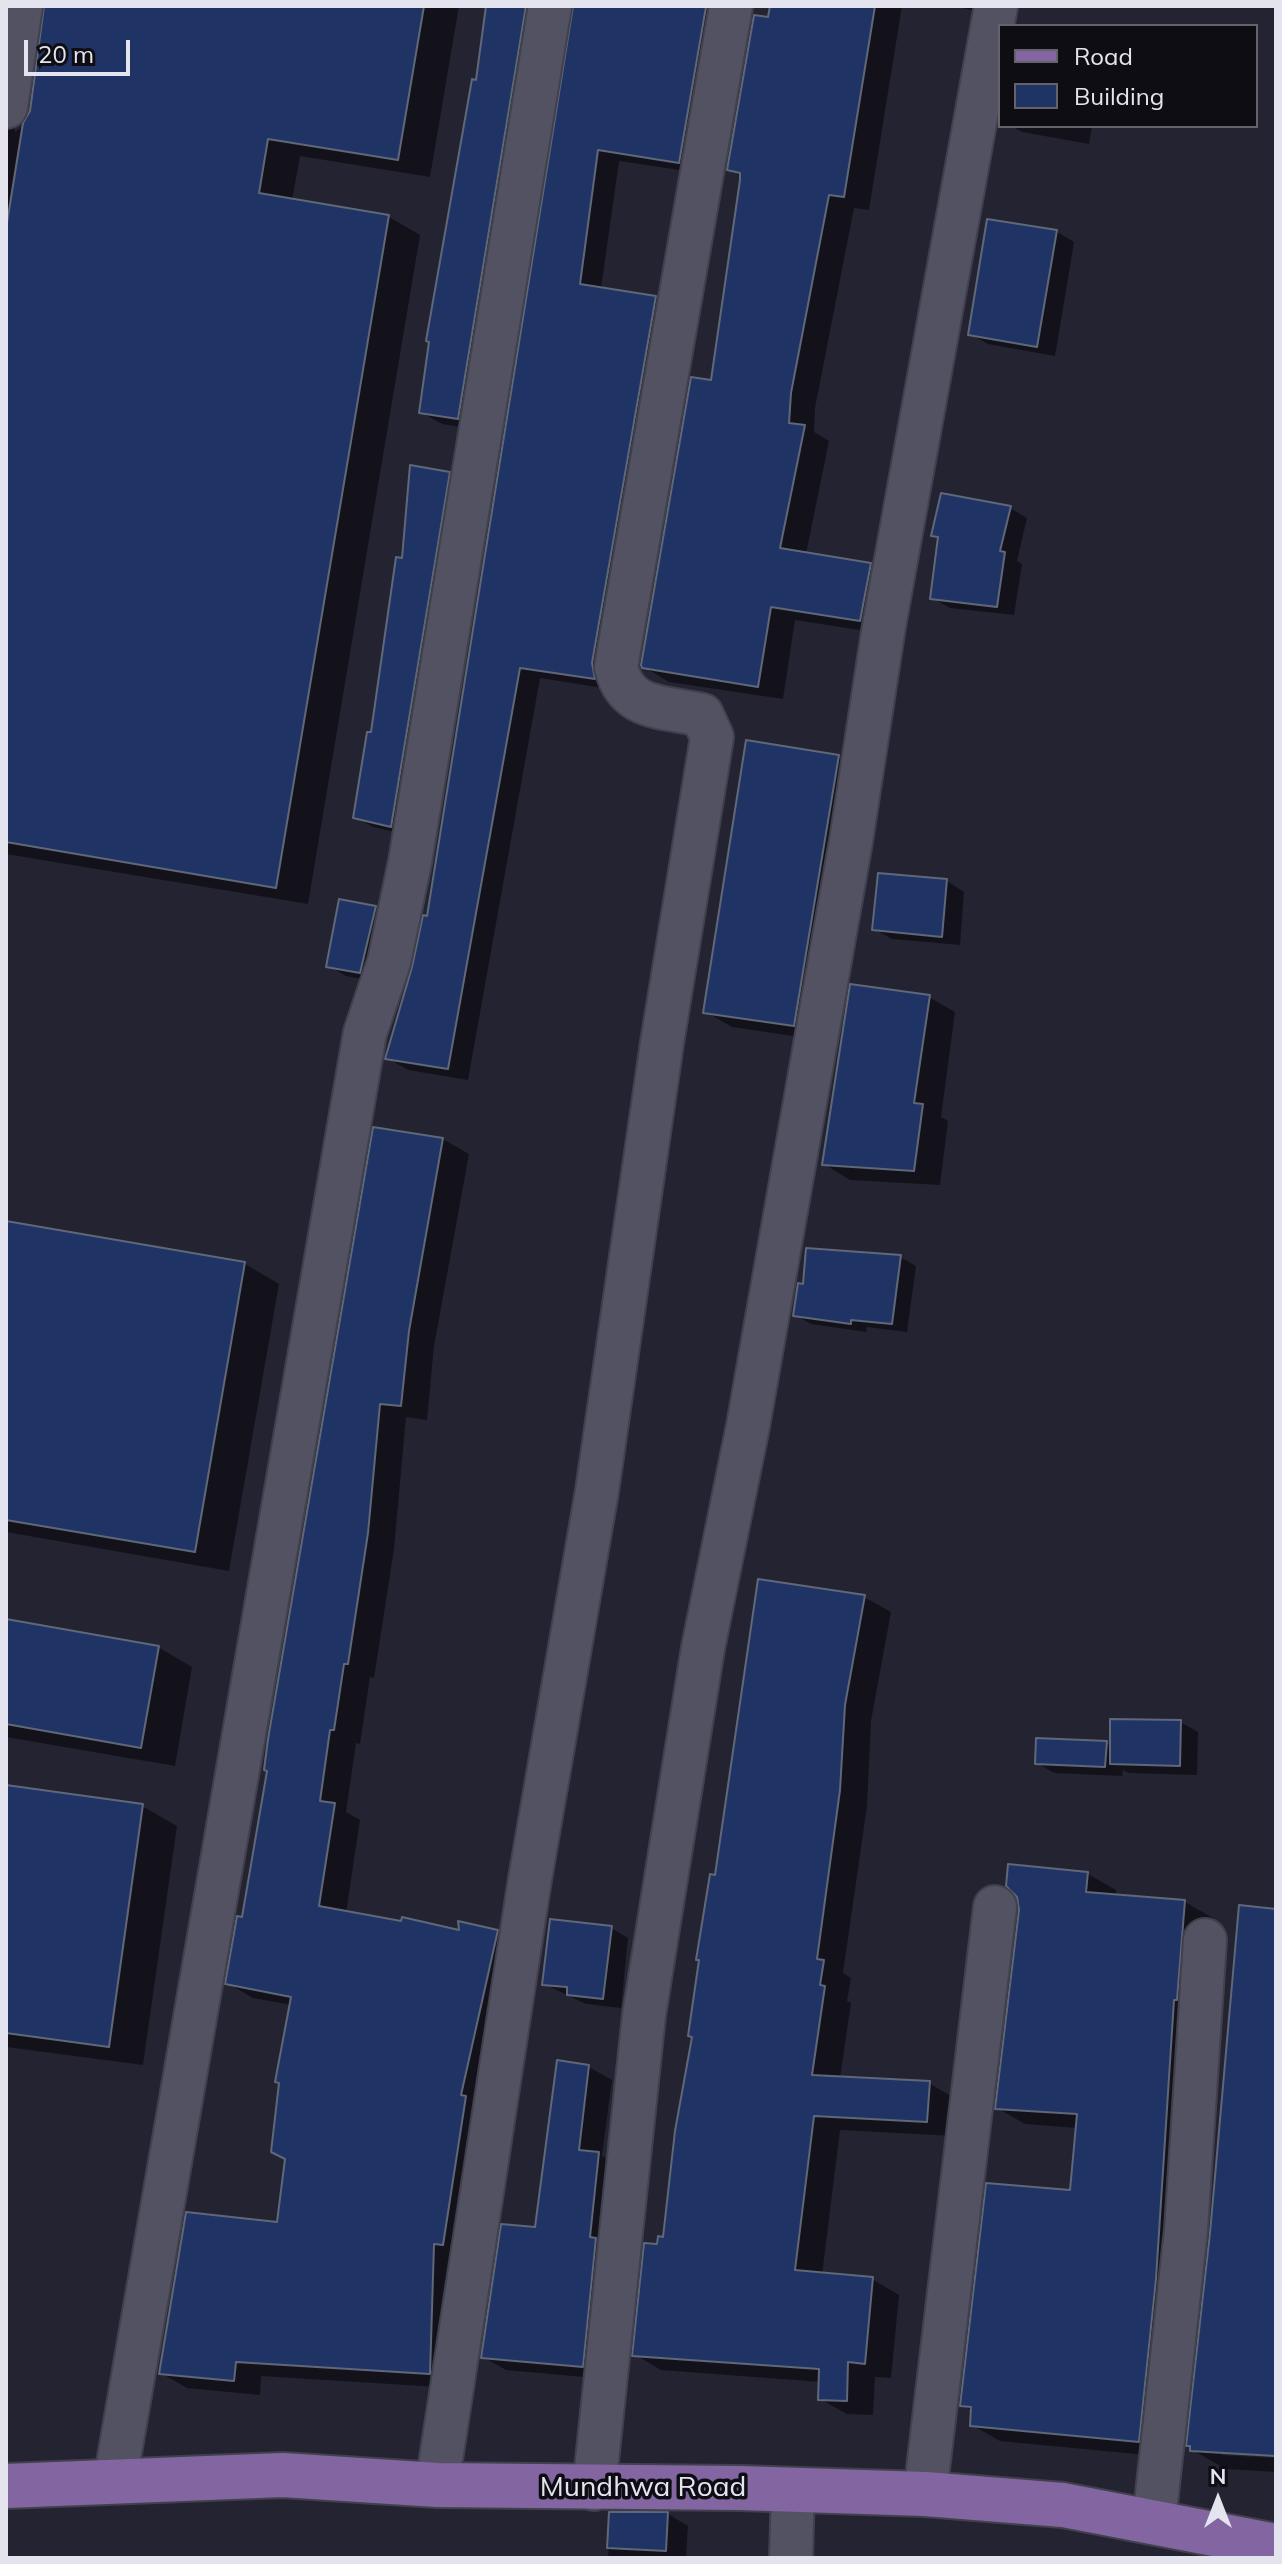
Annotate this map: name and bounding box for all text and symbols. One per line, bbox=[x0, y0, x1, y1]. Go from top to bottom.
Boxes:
scale bar bbox=[28, 24, 134, 74]
legend bbox=[998, 24, 1258, 128]
text: 20 m bbox=[38, 39, 94, 69]
text: Road bbox=[1074, 41, 1133, 71]
text: Building bbox=[1074, 81, 1164, 111]
north arrow bbox=[1178, 2460, 1258, 2540]
text: N bbox=[1210, 2462, 1226, 2490]
street label: Mundhwa Road bbox=[540, 2471, 746, 2505]

